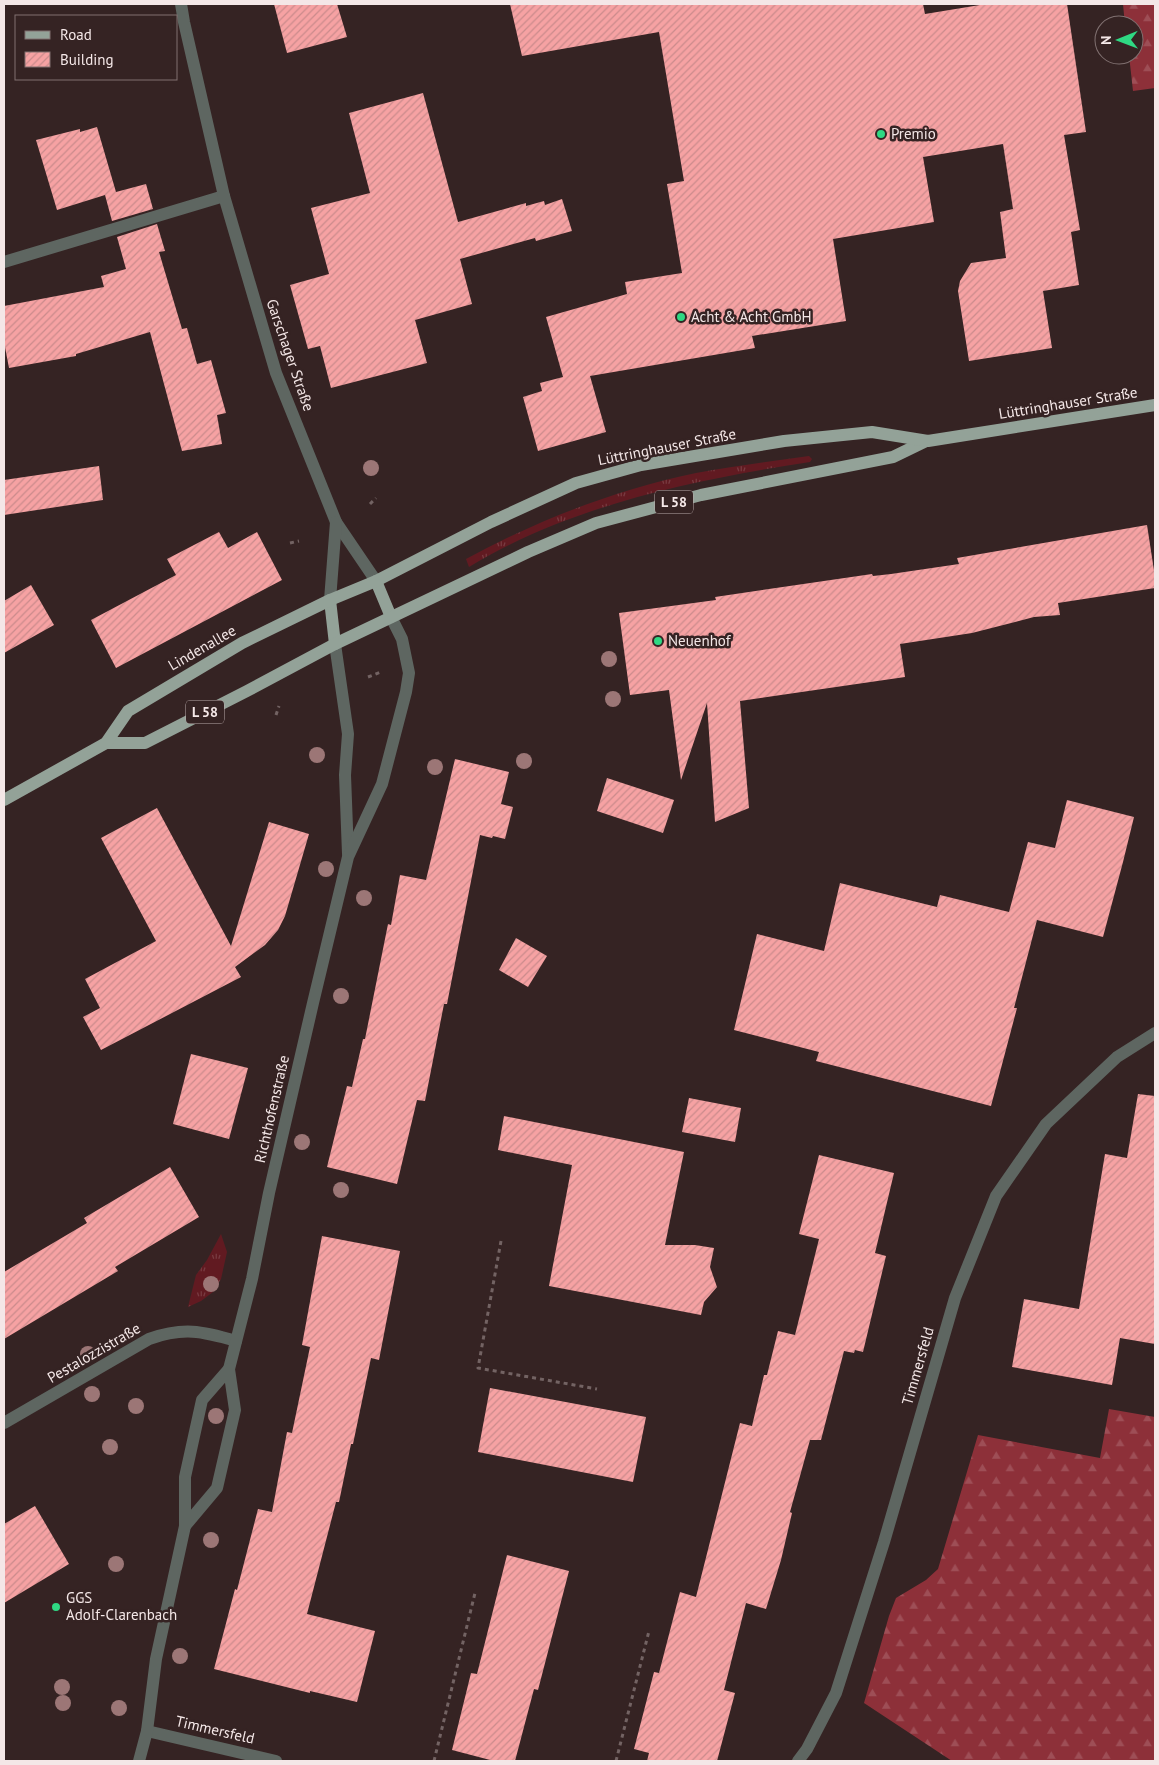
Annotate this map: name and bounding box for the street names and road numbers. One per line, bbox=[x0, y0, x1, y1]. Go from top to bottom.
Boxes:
street label: Garschager Straße bbox=[262, 296, 319, 413]
street label: Lüttringhauser Straße bbox=[997, 382, 1139, 423]
street label: Lüttringhauser Straße bbox=[596, 424, 738, 469]
road number: L 58 bbox=[655, 491, 693, 514]
street label: Lindenallee bbox=[164, 621, 239, 675]
road number: L 58 bbox=[186, 700, 224, 724]
street label: Richthofenstraße bbox=[250, 1053, 293, 1165]
street label: Pestalozzistraße bbox=[44, 1318, 144, 1387]
street label: Timmersfeld bbox=[897, 1325, 938, 1407]
street label: Timmersfeld bbox=[174, 1711, 256, 1748]

